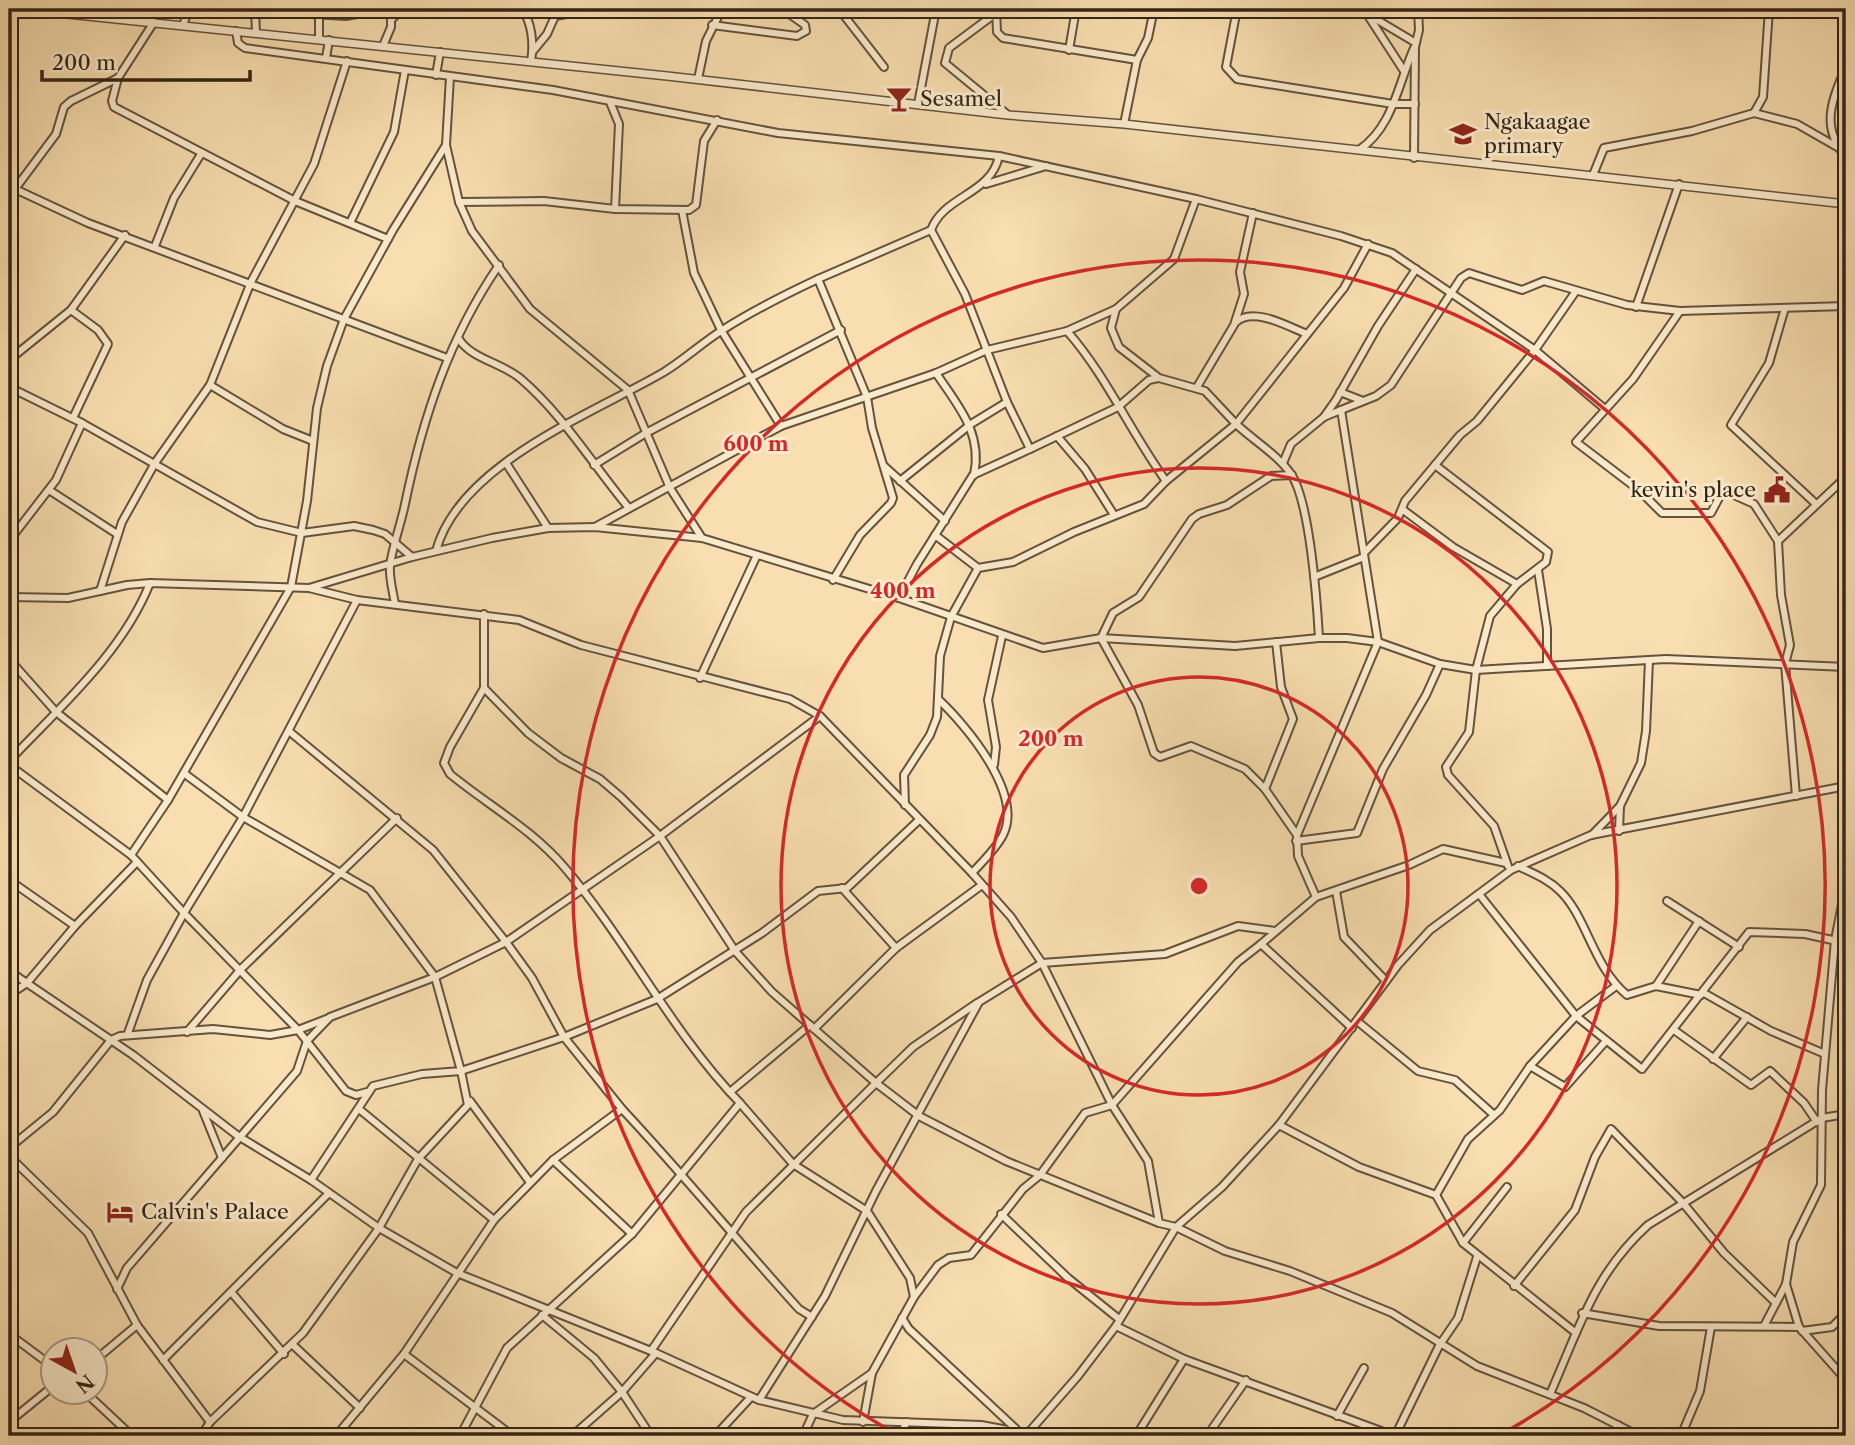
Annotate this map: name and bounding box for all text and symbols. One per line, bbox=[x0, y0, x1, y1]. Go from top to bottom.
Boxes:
scale bar bbox=[42, 38, 250, 82]
text: 200 m bbox=[52, 50, 116, 75]
bar icon: Sesamel bbox=[884, 84, 914, 114]
place label: Sesamel bbox=[920, 86, 1002, 111]
place label: Ngakaagae primary bbox=[1484, 109, 1591, 158]
school or university icon: Ngakaagae primary bbox=[1448, 119, 1478, 149]
text: 600 m bbox=[723, 431, 789, 456]
public building icon: kevin's place bbox=[1762, 475, 1792, 505]
place label: kevin's place bbox=[1631, 477, 1756, 502]
text: 400 m bbox=[870, 578, 936, 603]
text: 200 m bbox=[1018, 726, 1084, 751]
centre of rings bbox=[1187, 874, 1211, 898]
hotel icon: Calvin's Palace bbox=[105, 1197, 135, 1227]
place label: Calvin's Palace bbox=[141, 1199, 289, 1224]
north arrow bbox=[38, 1336, 108, 1406]
text: N bbox=[71, 1370, 98, 1398]

